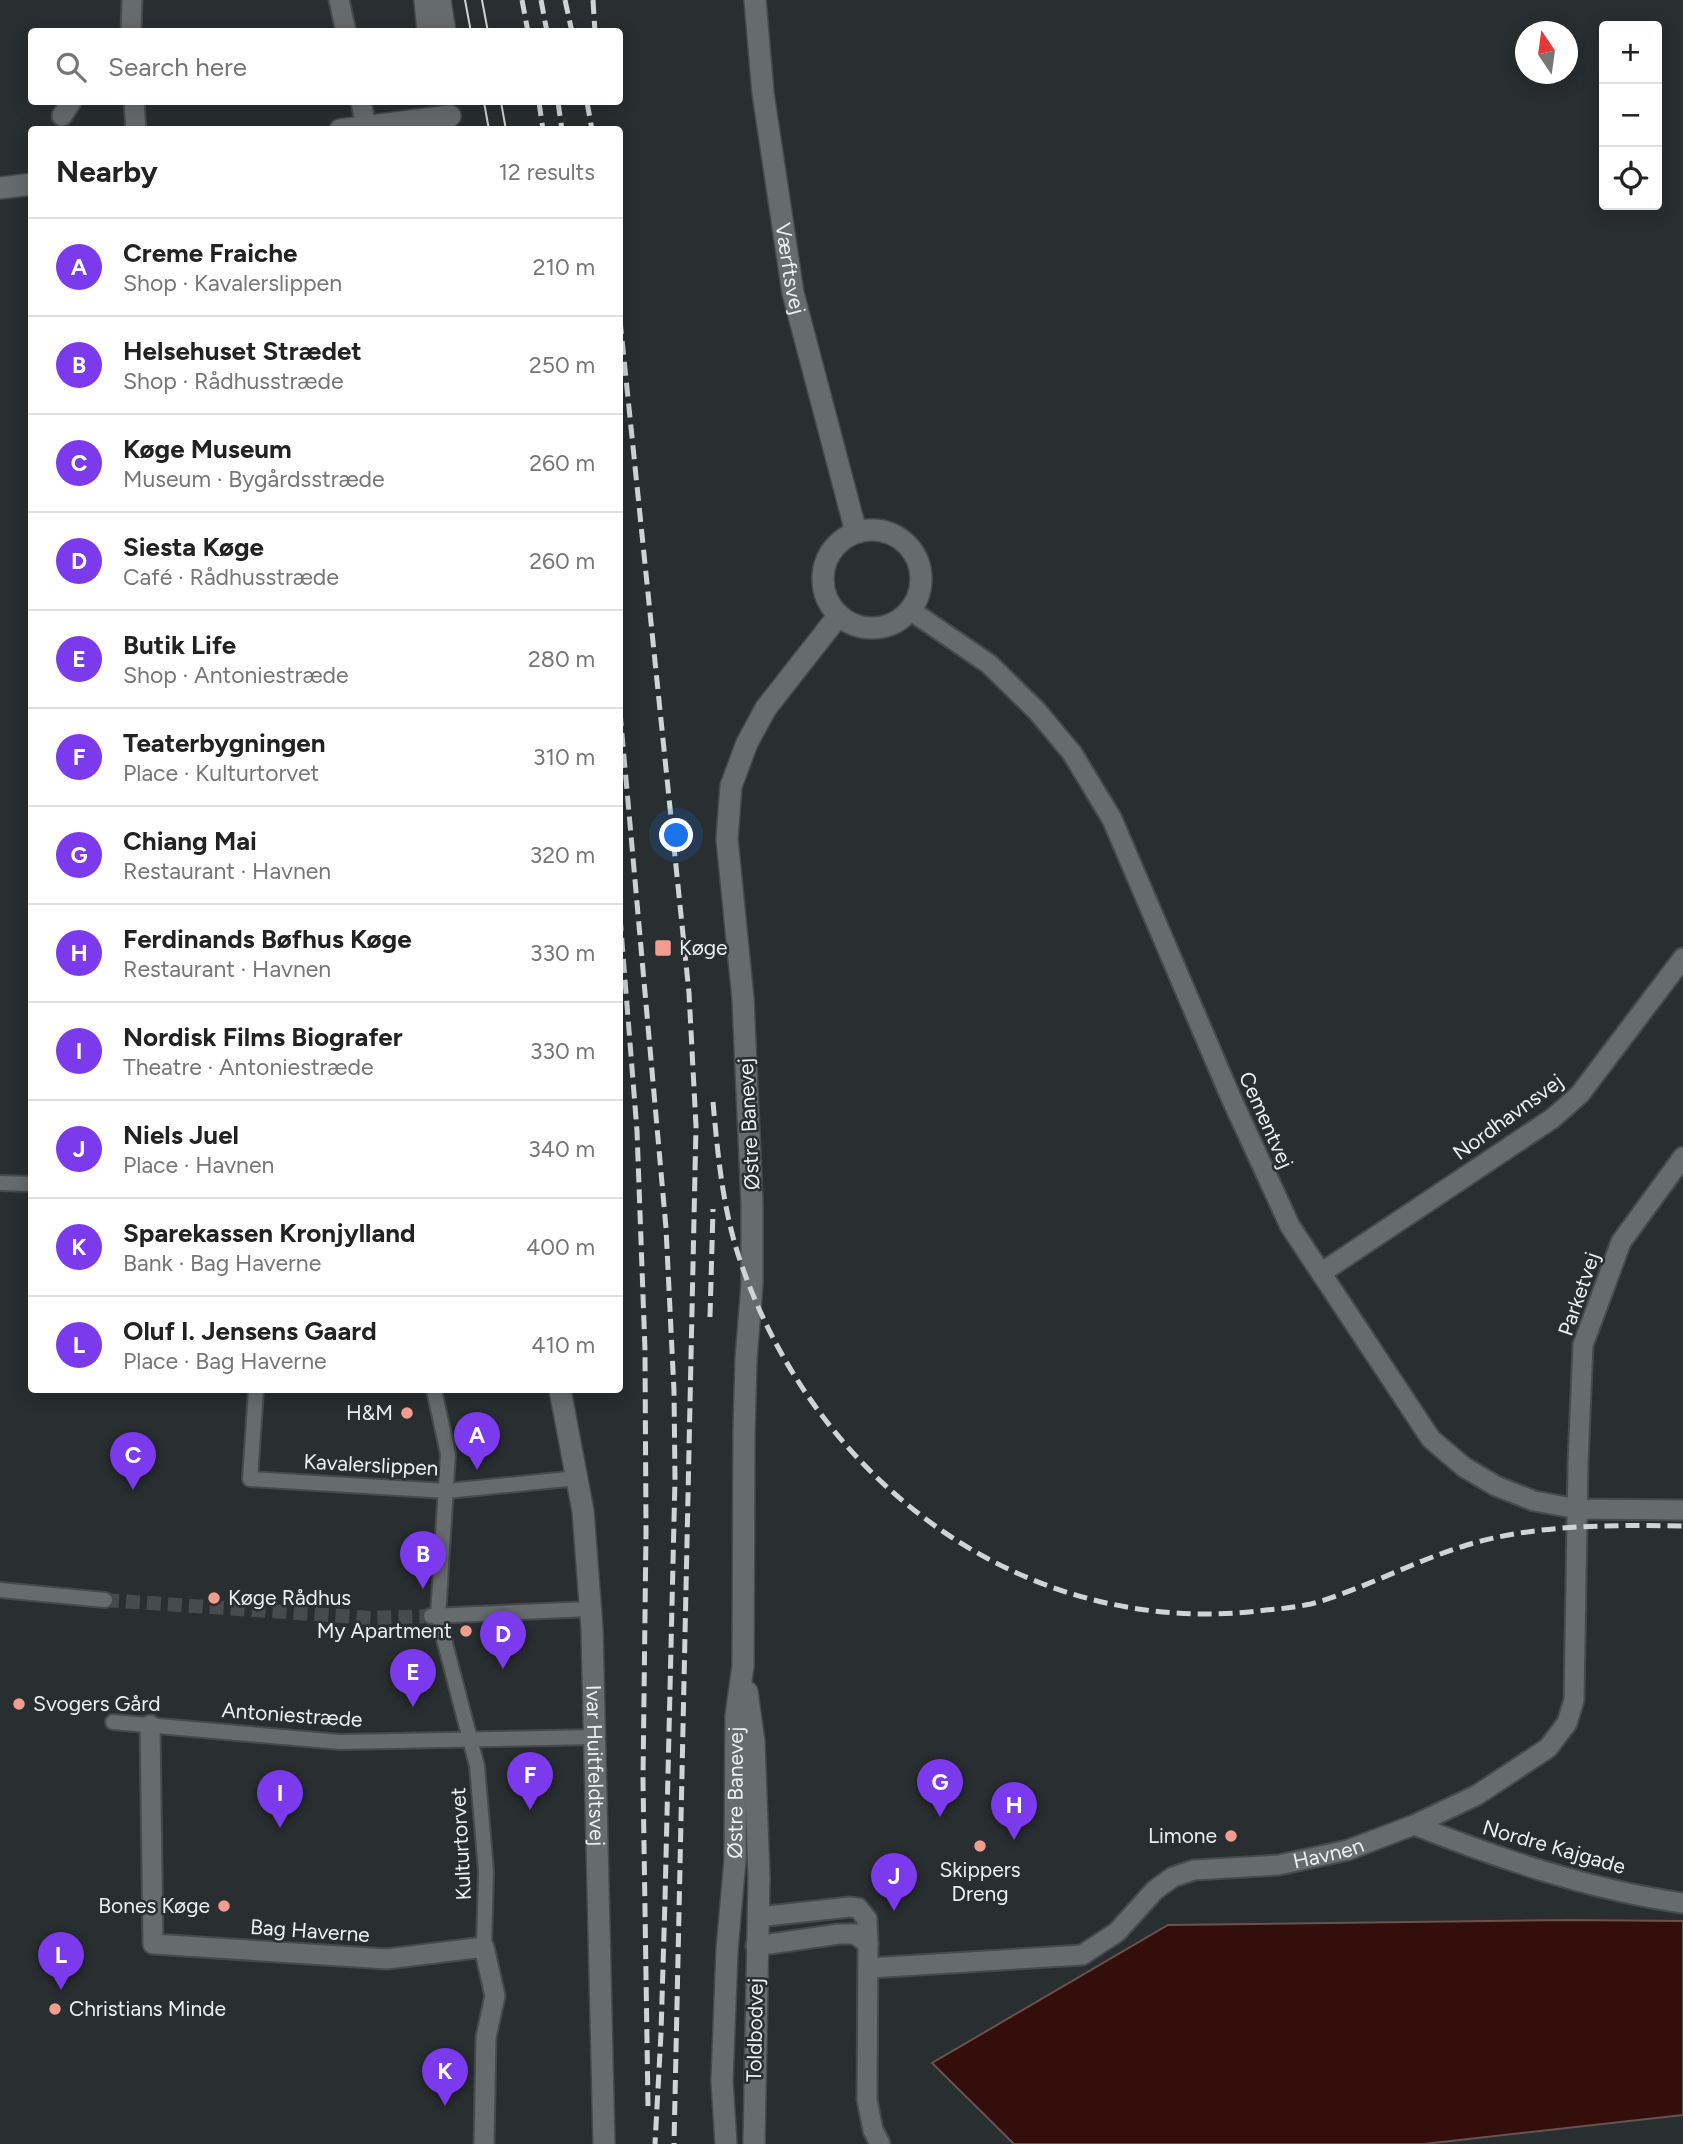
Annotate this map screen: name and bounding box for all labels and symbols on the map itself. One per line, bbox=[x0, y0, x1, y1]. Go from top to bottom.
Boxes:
north arrow bbox=[1515, 21, 1578, 84]
street label: Værftsvej bbox=[771, 221, 811, 317]
your location bbox=[659, 818, 693, 852]
place label: Køge bbox=[679, 935, 728, 960]
marker: Køge bbox=[653, 938, 673, 958]
street label: Østre Banevej bbox=[733, 1057, 764, 1191]
street label: Cementvej bbox=[1234, 1067, 1299, 1172]
street label: Nordhavnsvej bbox=[1448, 1068, 1568, 1165]
street label: Parketvej bbox=[1553, 1249, 1604, 1339]
place label: H&M bbox=[346, 1400, 393, 1425]
marker: H&M bbox=[399, 1405, 415, 1421]
pin: A bbox=[454, 1412, 500, 1470]
pin: C bbox=[110, 1432, 156, 1490]
street label: Kavalerslippen bbox=[303, 1448, 439, 1481]
pin: B bbox=[400, 1531, 446, 1589]
place label: Køge Rådhus bbox=[228, 1585, 351, 1610]
marker: Køge Rådhus bbox=[206, 1590, 222, 1606]
pin: D bbox=[480, 1611, 526, 1669]
place label: My Apartment bbox=[317, 1618, 452, 1643]
marker: My Apartment bbox=[458, 1623, 474, 1639]
pin: E bbox=[390, 1649, 436, 1707]
street label: Ivar Huitfeldtsvej bbox=[581, 1684, 610, 1846]
place label: Svogers Gård bbox=[33, 1691, 161, 1716]
marker: Svogers Gård bbox=[11, 1696, 27, 1712]
street label: Antoniestræde bbox=[221, 1697, 363, 1732]
street label: Østre Banevej bbox=[722, 1726, 748, 1859]
pin: F bbox=[507, 1752, 553, 1810]
pin: G bbox=[917, 1759, 963, 1817]
pin: I bbox=[257, 1770, 303, 1828]
pin: H bbox=[991, 1782, 1037, 1840]
street label: Kulturtorvet bbox=[445, 1787, 476, 1901]
street label: Nordre Kajgade bbox=[1480, 1814, 1628, 1879]
place label: Limone bbox=[1148, 1823, 1217, 1848]
marker: Limone bbox=[1223, 1828, 1239, 1844]
street label: Havnen bbox=[1290, 1832, 1367, 1874]
marker: Skippers Dreng bbox=[972, 1838, 988, 1854]
pin: J bbox=[871, 1853, 917, 1911]
place label: Skippers Dreng bbox=[939, 1857, 1021, 1906]
place label: Bones Køge bbox=[98, 1893, 210, 1918]
marker: Bones Køge bbox=[216, 1898, 232, 1914]
street label: Bag Haverne bbox=[249, 1914, 371, 1947]
pin: L bbox=[38, 1932, 84, 1990]
street label: Toldbodvej bbox=[741, 1978, 768, 2082]
place label: Christians Minde bbox=[69, 1996, 226, 2021]
marker: Christians Minde bbox=[47, 2001, 63, 2017]
pin: K bbox=[422, 2048, 468, 2106]

